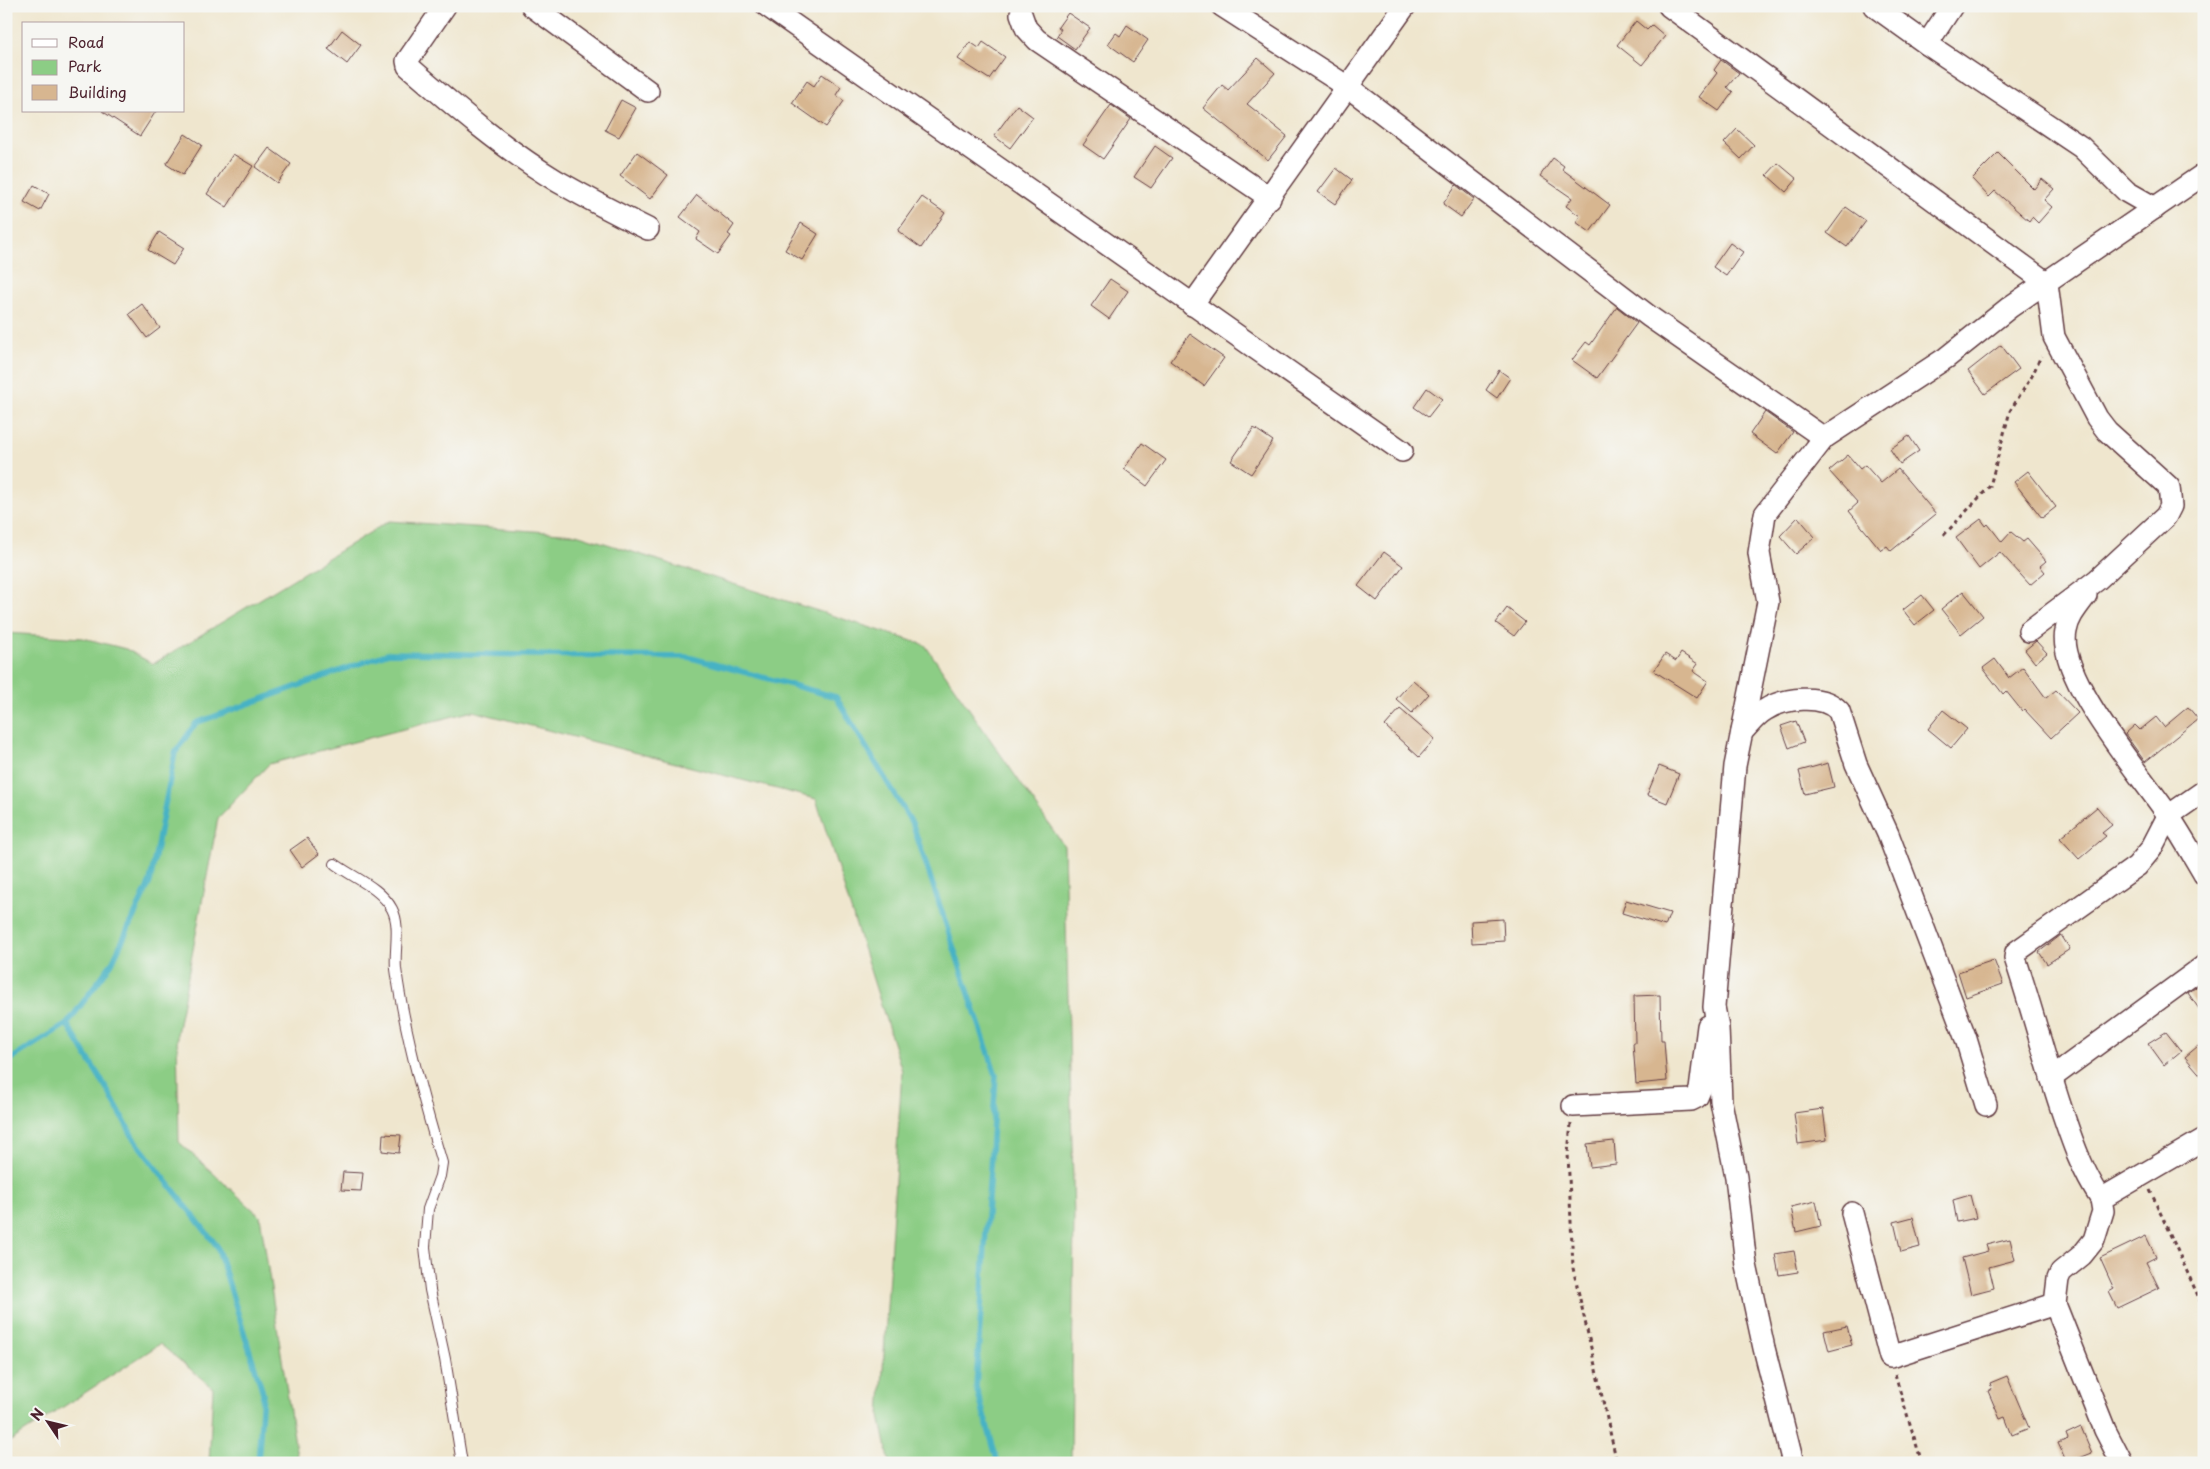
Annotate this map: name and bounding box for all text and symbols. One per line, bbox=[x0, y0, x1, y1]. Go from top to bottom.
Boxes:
legend bbox=[22, 22, 185, 112]
text: Road bbox=[68, 30, 104, 53]
text: Park bbox=[68, 54, 102, 77]
text: Building bbox=[68, 80, 127, 103]
north arrow bbox=[22, 1396, 72, 1446]
text: N bbox=[25, 1404, 49, 1425]

